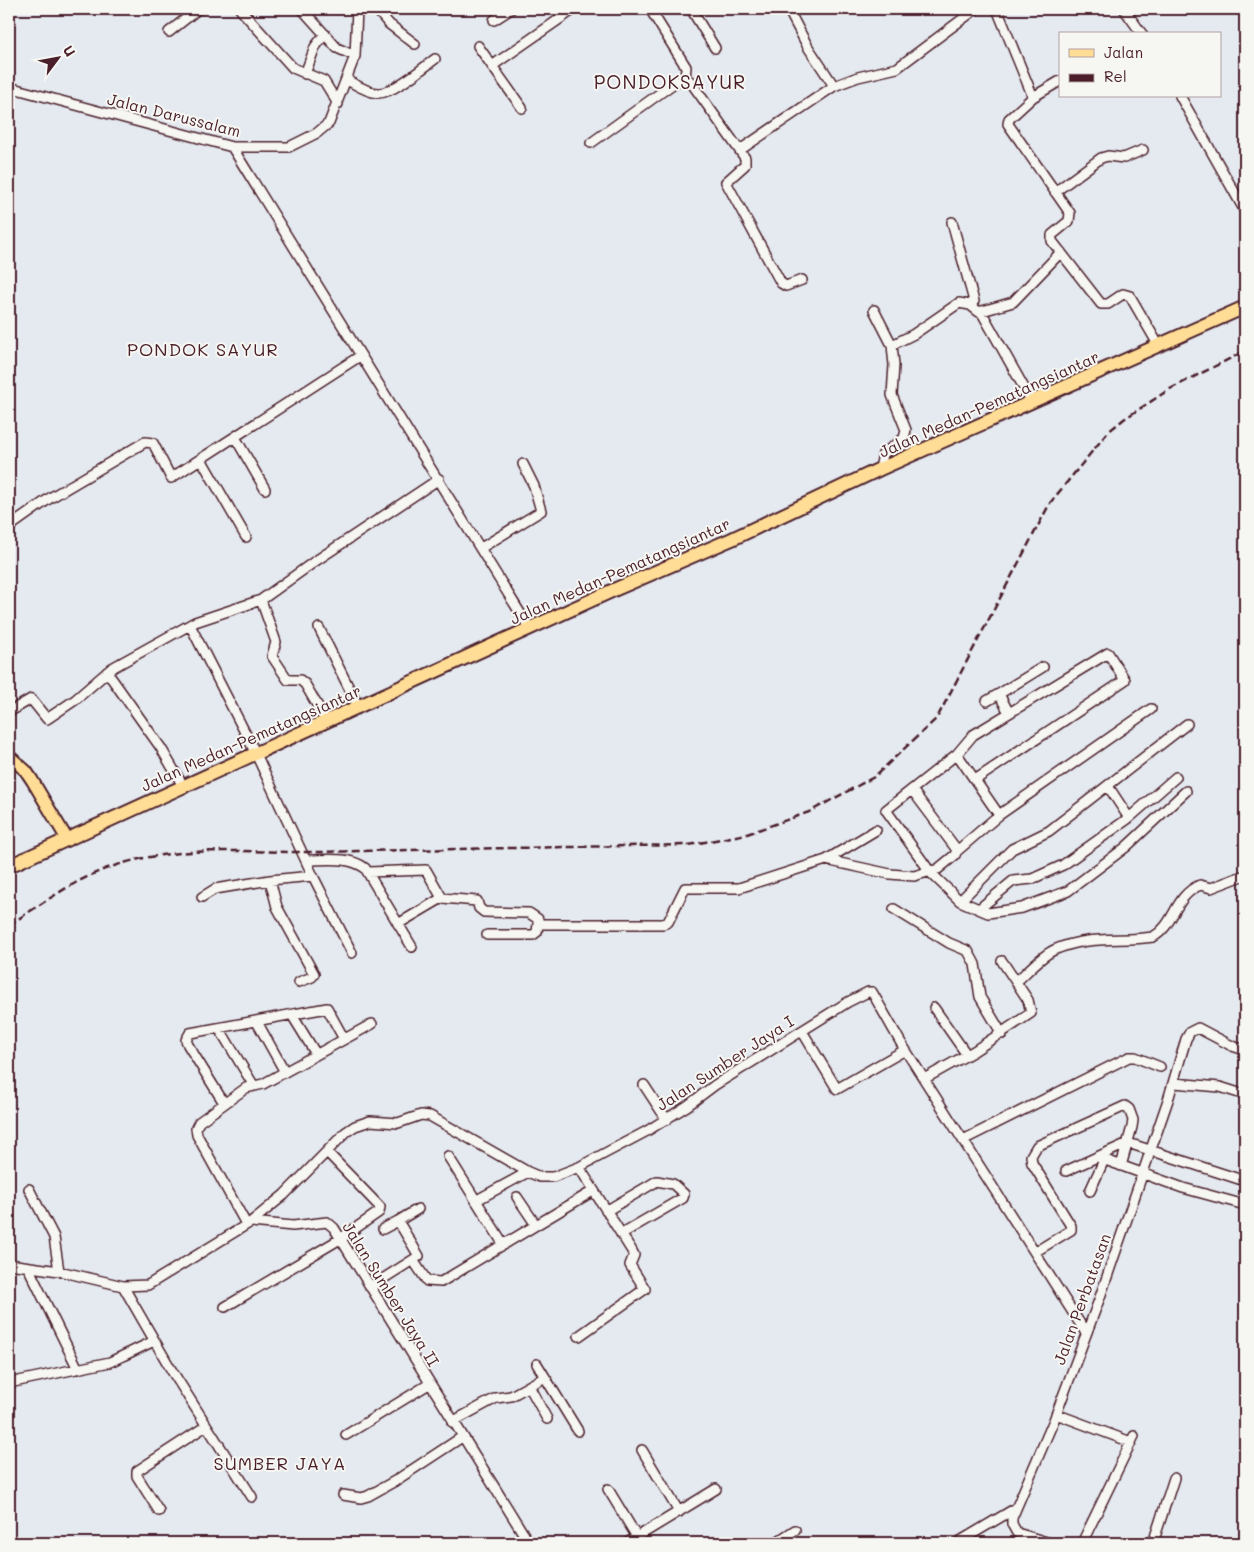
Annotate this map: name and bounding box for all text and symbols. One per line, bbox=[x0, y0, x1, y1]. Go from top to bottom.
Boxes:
north arrow bbox=[32, 32, 82, 82]
legend bbox=[1059, 32, 1222, 98]
text: U bbox=[59, 42, 80, 60]
text: Jalan bbox=[1104, 42, 1143, 62]
text: Rel bbox=[1104, 66, 1127, 86]
district label: PONDOKSAYUR bbox=[594, 69, 746, 94]
street label: Jalan Darussalam bbox=[105, 88, 243, 141]
district label: PONDOK SAYUR bbox=[127, 337, 279, 361]
street label: Jalan Medan-Pematangsiantar bbox=[875, 345, 1102, 462]
street label: Jalan Medan-Pematangsiantar bbox=[506, 512, 733, 629]
street label: Jalan Medan-Pematangsiantar bbox=[137, 679, 364, 796]
street label: Jalan Sumber Jaya I bbox=[652, 1010, 797, 1115]
street label: Jalan Sumber Jaya II bbox=[338, 1217, 444, 1370]
street label: Jalan Perbatasan bbox=[1048, 1230, 1115, 1367]
district label: SUMBER JAYA bbox=[214, 1451, 346, 1475]

